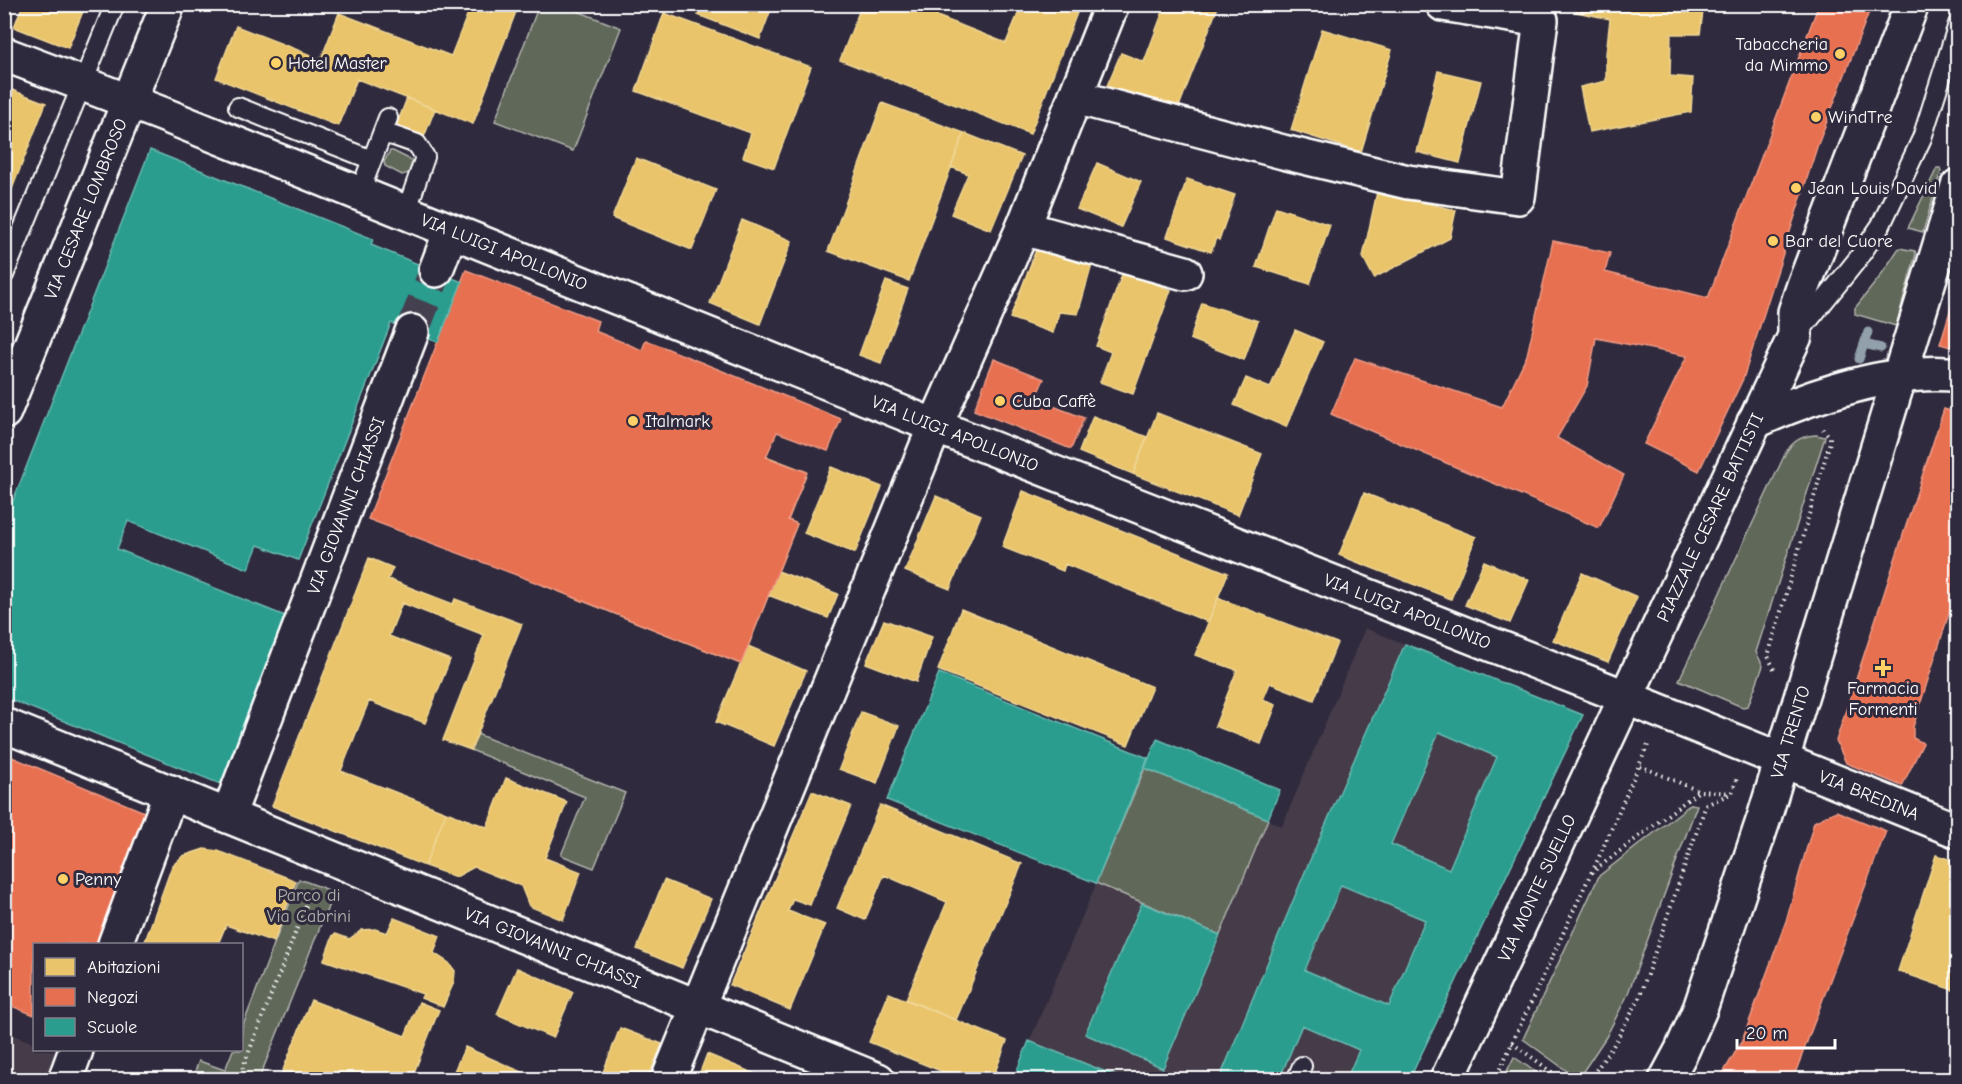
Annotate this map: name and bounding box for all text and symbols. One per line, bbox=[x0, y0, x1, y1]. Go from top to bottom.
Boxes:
place label: Tabaccheria da Mimmo bbox=[1736, 34, 1828, 76]
marker: Tabaccheria da Mimmo bbox=[1833, 47, 1847, 61]
place label: Hotel Master bbox=[288, 53, 387, 74]
marker: Hotel Master bbox=[269, 56, 283, 70]
place label: WindTre bbox=[1828, 107, 1892, 128]
marker: WindTre bbox=[1809, 110, 1823, 124]
street label: VIA CESARE LOMBROSO bbox=[40, 115, 132, 303]
place label: Jean Louis David bbox=[1808, 178, 1937, 199]
marker: Jean Louis David bbox=[1789, 181, 1803, 195]
street label: VIA LUIGI APOLLONIO bbox=[418, 210, 590, 296]
place label: Bar del Cuore bbox=[1785, 231, 1893, 252]
marker: Bar del Cuore bbox=[1766, 234, 1780, 248]
street label: VIA LUIGI APOLLONIO bbox=[868, 391, 1041, 477]
place label: Cuba Caffè bbox=[1012, 391, 1096, 412]
marker: Cuba Caffè bbox=[993, 394, 1007, 408]
street label: PIAZZALE CESARE BATTISTI bbox=[1653, 410, 1768, 625]
place label: Italmark bbox=[645, 411, 710, 432]
street label: VIA GIOVANNI CHIASSI bbox=[303, 414, 390, 598]
marker: Italmark bbox=[626, 414, 640, 428]
street label: VIA LUIGI APOLLONIO bbox=[1321, 570, 1494, 654]
marker: Farmacia Formenti bbox=[1876, 661, 1890, 675]
place label: Farmacia Formenti bbox=[1847, 678, 1919, 720]
street label: VIA TRENTO bbox=[1767, 683, 1815, 781]
street label: VIA BREDINA bbox=[1816, 766, 1922, 825]
street label: VIA MONTE SUELLO bbox=[1494, 811, 1581, 965]
place label: Penny bbox=[75, 869, 122, 890]
marker: Penny bbox=[56, 872, 70, 886]
park label: Parco di Via Cabrini bbox=[267, 885, 351, 927]
street label: VIA GIOVANNI CHIASSI bbox=[461, 903, 643, 993]
legend bbox=[33, 943, 243, 1051]
text: Abitazioni bbox=[87, 957, 161, 978]
text: Negozi bbox=[87, 987, 138, 1008]
scale bar bbox=[1737, 1012, 1834, 1050]
text: Scuole bbox=[87, 1017, 137, 1038]
text: 20 m bbox=[1746, 1023, 1787, 1044]

